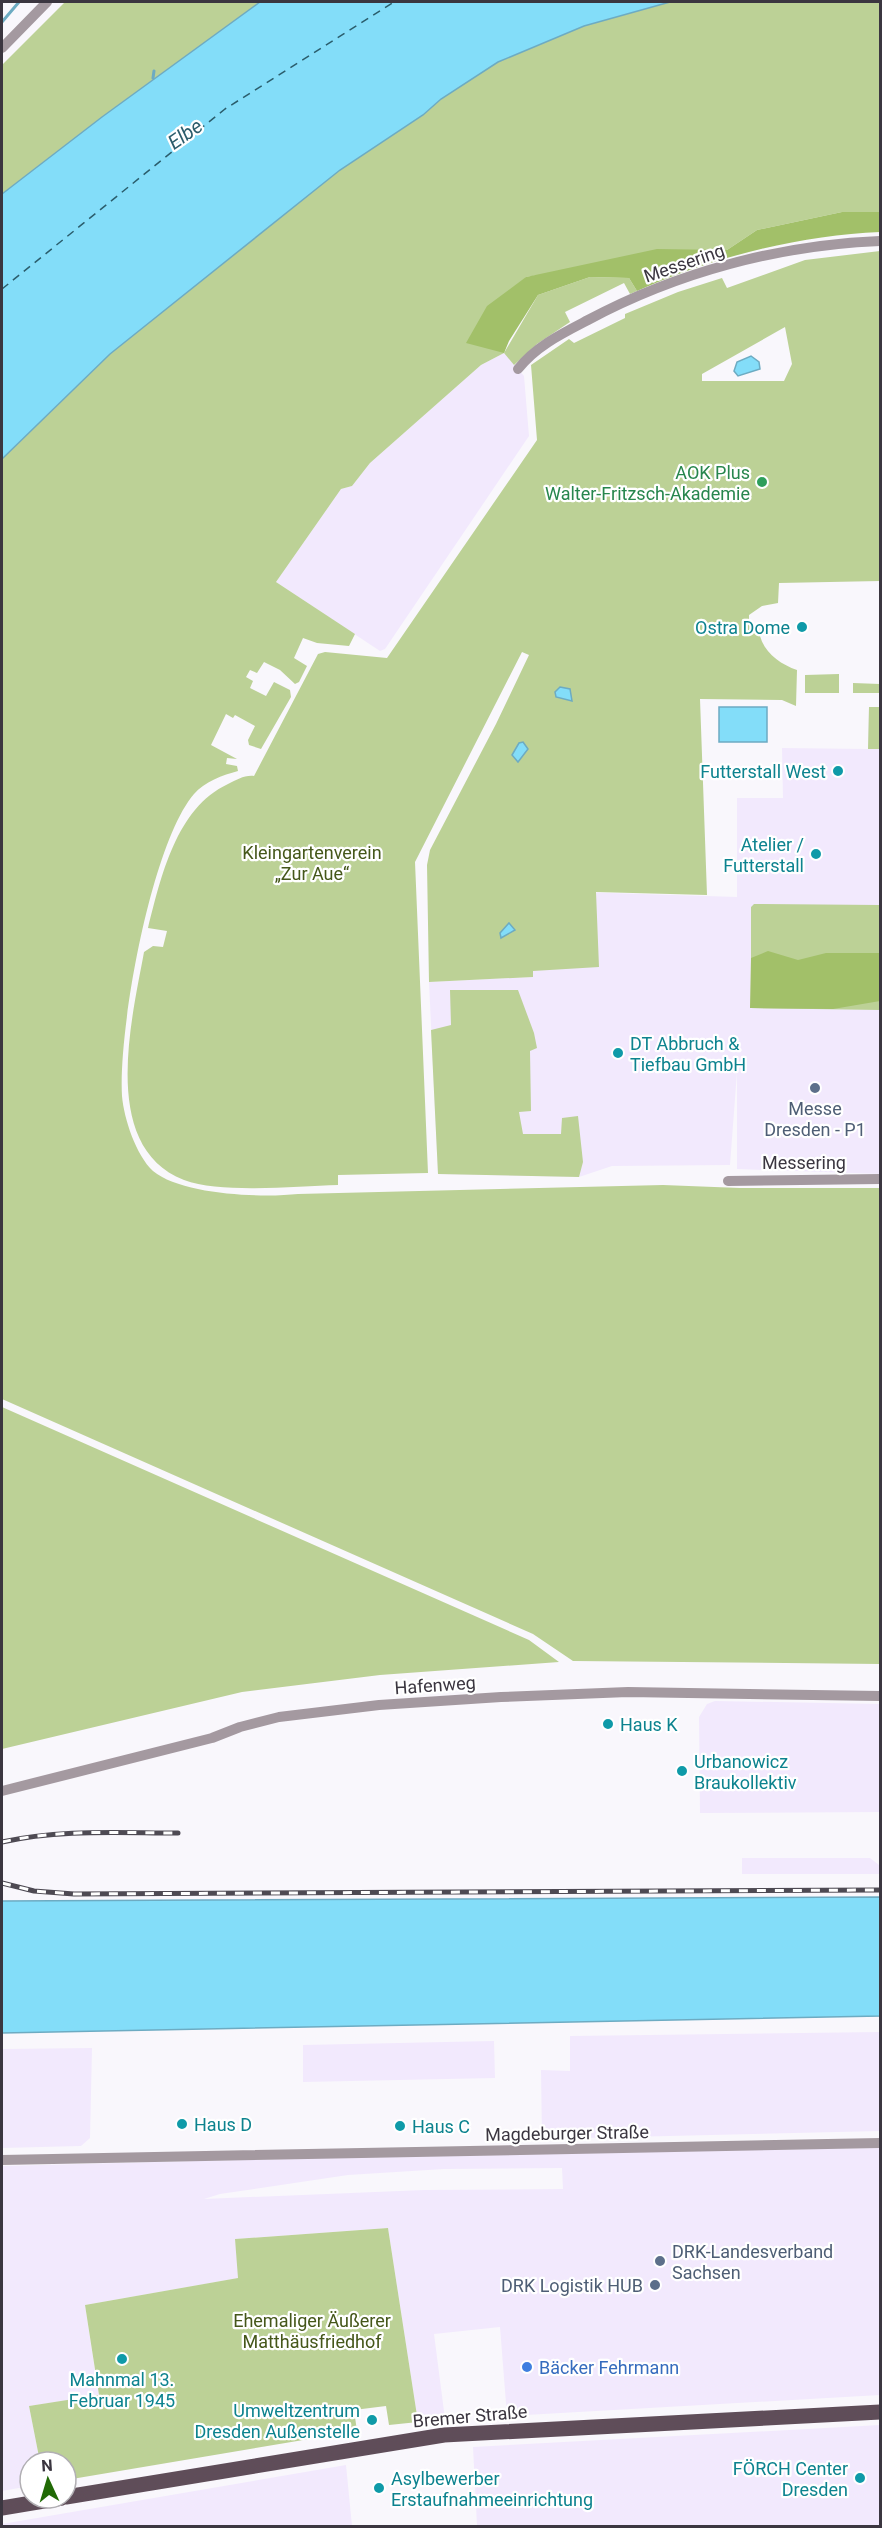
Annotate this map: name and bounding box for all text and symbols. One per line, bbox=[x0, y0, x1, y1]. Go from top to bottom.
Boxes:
water label: Elbe bbox=[163, 114, 207, 154]
street label: Messering bbox=[641, 239, 727, 287]
place label: AOK Plus Walter-Fritzsch-Akademie bbox=[545, 462, 750, 504]
marker: AOK Plus Walter-Fritzsch-Akademie bbox=[755, 475, 769, 489]
place label: Ostra Dome bbox=[695, 617, 790, 638]
marker: Ostra Dome bbox=[795, 620, 809, 634]
place label: Futterstall West bbox=[700, 761, 826, 782]
marker: Futterstall West bbox=[831, 764, 845, 778]
place label: Atelier / Futterstall bbox=[723, 834, 804, 876]
park label: Kleingartenverein „Zur Aue“ bbox=[242, 842, 382, 884]
marker: Atelier / Futterstall bbox=[809, 847, 823, 861]
place label: DT Abbruch & Tiefbau GmbH bbox=[630, 1033, 746, 1075]
marker: DT Abbruch & Tiefbau GmbH bbox=[611, 1046, 625, 1060]
marker: Messe Dresden - P1 bbox=[808, 1081, 822, 1095]
place label: Messe Dresden - P1 bbox=[764, 1098, 866, 1140]
street label: Messering bbox=[762, 1152, 846, 1173]
street label: Hafenweg bbox=[394, 1672, 476, 1698]
place label: Haus K bbox=[620, 1714, 678, 1735]
marker: Haus K bbox=[601, 1717, 615, 1731]
place label: Urbanowicz Braukollektiv bbox=[694, 1751, 797, 1793]
marker: Urbanowicz Braukollektiv bbox=[675, 1764, 689, 1778]
place label: Haus D bbox=[194, 2114, 252, 2135]
place label: Haus C bbox=[412, 2116, 470, 2137]
marker: Haus D bbox=[175, 2117, 189, 2131]
marker: Haus C bbox=[393, 2119, 407, 2133]
street label: Magdeburger Straße bbox=[485, 2121, 649, 2145]
place label: DRK-Landesverband Sachsen bbox=[672, 2241, 833, 2283]
marker: DRK-Landesverband Sachsen bbox=[653, 2254, 667, 2268]
place label: DRK Logistik HUB bbox=[501, 2275, 643, 2296]
marker: DRK Logistik HUB bbox=[648, 2278, 662, 2292]
park label: Ehemaliger Äußerer Matthäusfriedhof bbox=[233, 2310, 391, 2352]
marker: Mahnmal 13. Februar 1945 bbox=[115, 2352, 129, 2366]
place label: Bäcker Fehrmann bbox=[539, 2357, 679, 2378]
marker: Bäcker Fehrmann bbox=[520, 2360, 534, 2374]
place label: Mahnmal 13. Februar 1945 bbox=[69, 2369, 175, 2411]
place label: Umweltzentrum Dresden Außenstelle bbox=[195, 2400, 360, 2442]
street label: Bremer Straße bbox=[412, 2401, 528, 2431]
marker: Umweltzentrum Dresden Außenstelle bbox=[365, 2413, 379, 2427]
north arrow bbox=[18, 2450, 78, 2510]
text: N bbox=[41, 2456, 53, 2475]
place label: FÖRCH Center Dresden bbox=[733, 2458, 848, 2500]
place label: Asylbewerber Erstaufnahmeeinrichtung bbox=[391, 2468, 593, 2510]
marker: FÖRCH Center Dresden bbox=[853, 2471, 867, 2485]
marker: Asylbewerber Erstaufnahmeeinrichtung bbox=[372, 2481, 386, 2495]

